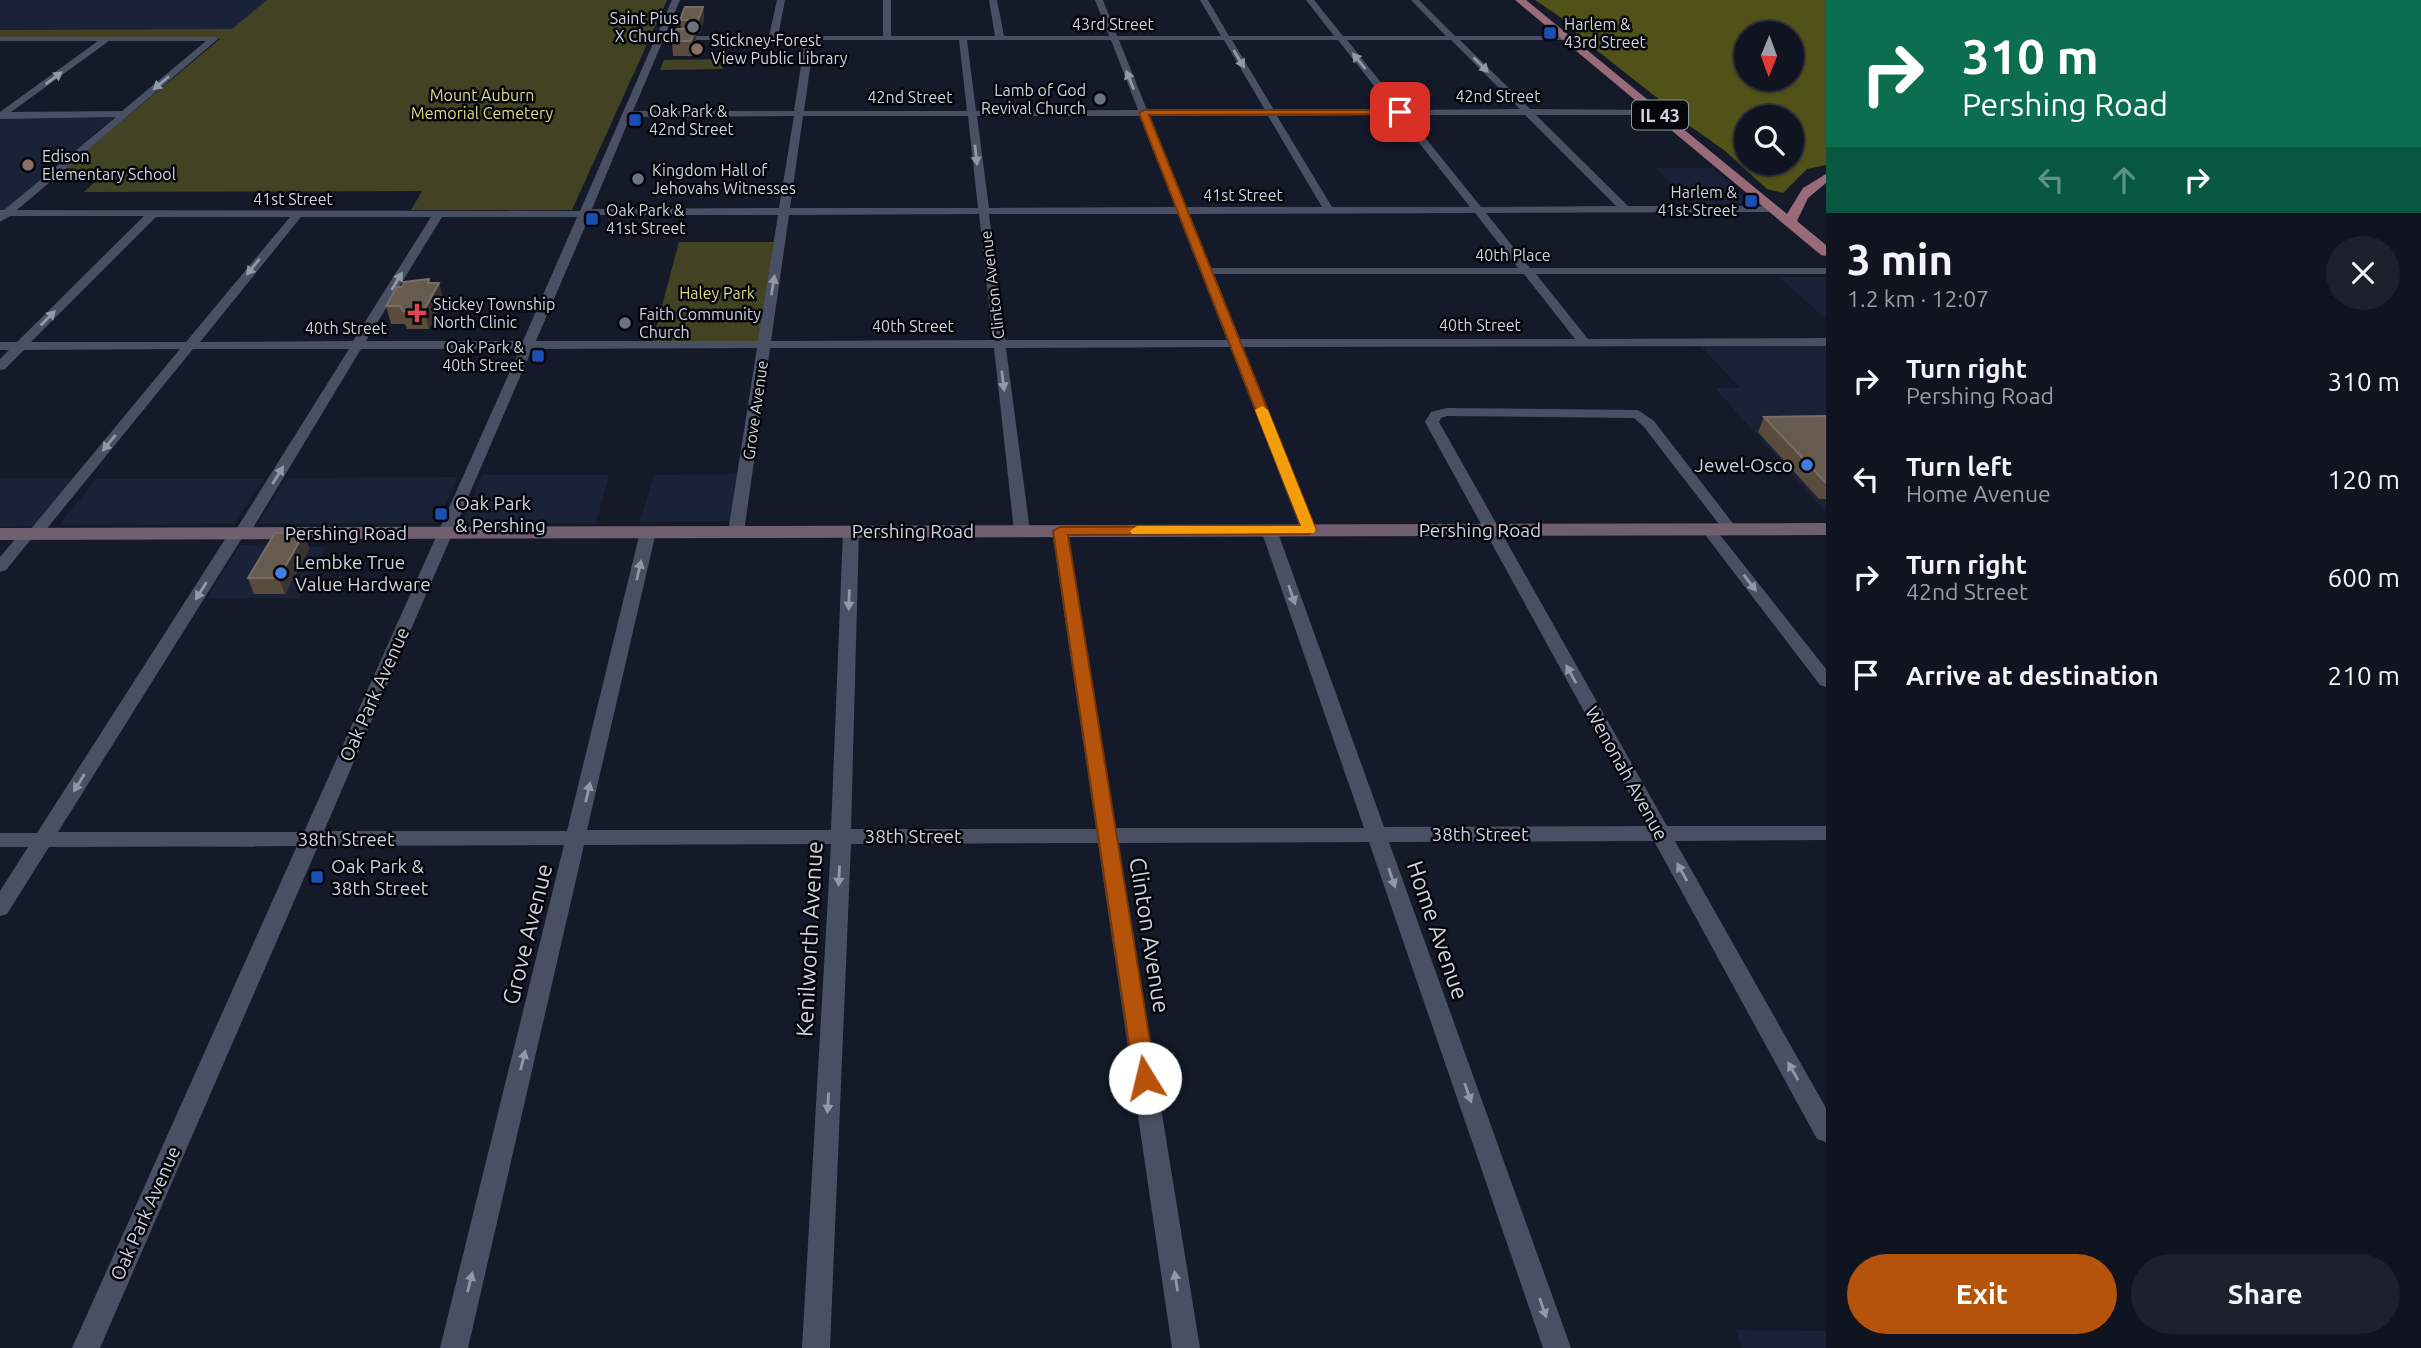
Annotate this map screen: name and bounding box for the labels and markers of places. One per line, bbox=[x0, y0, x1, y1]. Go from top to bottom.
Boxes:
place label: Saint Pius X Church bbox=[610, 9, 679, 45]
place label: Harlem & 43rd Street bbox=[1564, 15, 1647, 51]
marker: Saint Pius X Church bbox=[685, 19, 701, 35]
marker: Harlem & 43rd Street bbox=[1542, 25, 1558, 41]
place label: Stickney-Forest View Public Library bbox=[711, 31, 848, 67]
marker: Stickney-Forest View Public Library bbox=[689, 41, 705, 57]
place label: Lamb of God Revival Church bbox=[981, 81, 1086, 117]
pin bbox=[1370, 82, 1430, 142]
marker: Lamb of God Revival Church bbox=[1092, 91, 1108, 107]
place label: Oak Park & 42nd Street bbox=[649, 102, 735, 138]
marker: Oak Park & 42nd Street bbox=[627, 112, 643, 128]
place label: Edison Elementary School bbox=[42, 147, 176, 183]
marker: Edison Elementary School bbox=[20, 157, 36, 173]
place label: Kingdom Hall of Jehovahs Witnesses bbox=[652, 161, 796, 197]
marker: Kingdom Hall of Jehovahs Witnesses bbox=[630, 171, 646, 187]
place label: Harlem & 41st Street bbox=[1657, 183, 1738, 219]
marker: Harlem & 41st Street bbox=[1743, 193, 1759, 209]
place label: Oak Park & 41st Street bbox=[606, 201, 686, 237]
marker: Oak Park & 41st Street bbox=[584, 211, 600, 227]
place label: Stickey Township North Clinic bbox=[433, 295, 555, 331]
marker: Stickey Township North Clinic bbox=[407, 303, 427, 323]
place label: Faith Community Church bbox=[639, 305, 761, 341]
marker: Faith Community Church bbox=[617, 315, 633, 331]
place label: Oak Park & 40th Street bbox=[442, 338, 525, 374]
marker: Oak Park & 40th Street bbox=[530, 348, 546, 364]
place label: Jewel-Osco bbox=[1695, 454, 1793, 476]
marker: Jewel-Osco bbox=[1799, 457, 1815, 473]
place label: Oak Park & Pershing bbox=[455, 492, 546, 536]
marker: Oak Park & Pershing bbox=[433, 506, 449, 522]
place label: Lembke True Value Hardware bbox=[295, 551, 431, 595]
marker: Lembke True Value Hardware bbox=[273, 565, 289, 581]
place label: Oak Park & 38th Street bbox=[331, 855, 429, 899]
marker: Oak Park & 38th Street bbox=[309, 869, 325, 885]

